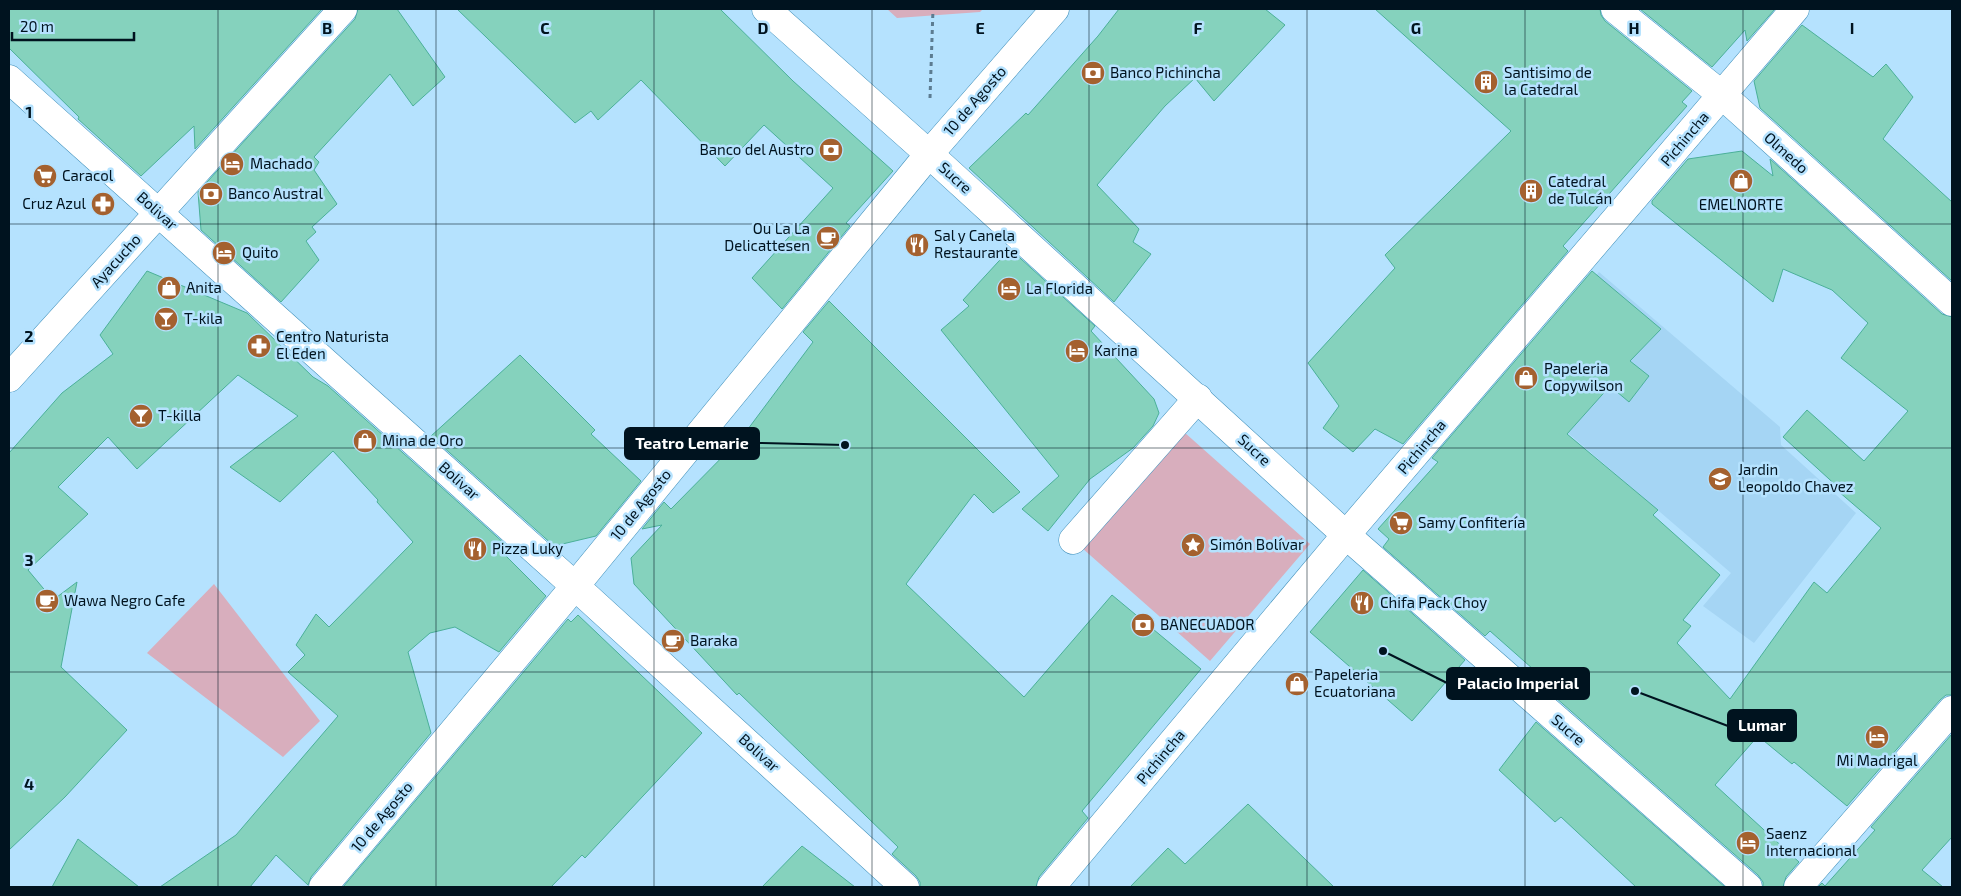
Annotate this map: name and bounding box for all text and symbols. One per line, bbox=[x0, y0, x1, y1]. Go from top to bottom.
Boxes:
scale bar bbox=[12, 10, 135, 42]
text: 20 m bbox=[20, 17, 54, 35]
text: B bbox=[322, 18, 332, 37]
text: C bbox=[540, 18, 550, 37]
text: D bbox=[758, 18, 769, 37]
text: E bbox=[975, 18, 985, 37]
text: F bbox=[1194, 18, 1203, 37]
text: G bbox=[1411, 18, 1421, 37]
text: H bbox=[1628, 18, 1640, 37]
text: I bbox=[1850, 18, 1854, 37]
bank icon: Banco Pichincha bbox=[1080, 60, 1106, 86]
street label: 10 de Agosto bbox=[939, 62, 1009, 139]
place label: Banco Pichincha bbox=[1110, 63, 1221, 81]
place label: Santisimo de la Catedral bbox=[1504, 63, 1592, 98]
building icon: Santisimo de la Catedral bbox=[1473, 69, 1499, 95]
text: 1 bbox=[26, 102, 32, 121]
street label: Pichincha bbox=[1656, 108, 1712, 169]
street label: Olmedo bbox=[1761, 128, 1812, 177]
bank icon: Banco del Austro bbox=[818, 137, 844, 163]
place label: Banco del Austro bbox=[699, 140, 814, 158]
hotel icon: Machado bbox=[219, 151, 245, 177]
place label: Machado bbox=[250, 154, 313, 172]
street label: Sucre bbox=[935, 158, 976, 197]
supermarket icon: Caracol bbox=[32, 163, 58, 189]
place label: Caracol bbox=[62, 166, 114, 184]
shop icon: EMELNORTE bbox=[1728, 168, 1754, 194]
place label: Catedral de Tulcán bbox=[1548, 172, 1612, 207]
building icon: Catedral de Tulcán bbox=[1518, 178, 1544, 204]
bank icon: Banco Austral bbox=[198, 181, 224, 207]
place label: Banco Austral bbox=[228, 184, 323, 202]
street label: Bolivar bbox=[134, 187, 182, 233]
pharmacy icon: Cruz Azul bbox=[90, 191, 116, 217]
place label: Cruz Azul bbox=[22, 194, 87, 212]
place label: EMELNORTE bbox=[1699, 195, 1783, 213]
place label: Ou La La Delicattesen bbox=[724, 219, 810, 254]
cafe icon: Ou La La Delicattesen bbox=[815, 225, 841, 251]
place label: Sal y Canela Restaurante bbox=[934, 226, 1018, 261]
street label: Ayacucho bbox=[87, 230, 144, 291]
restaurant icon: Sal y Canela Restaurante bbox=[904, 232, 930, 258]
hotel icon: Quito bbox=[211, 240, 237, 266]
place label: Quito bbox=[242, 243, 279, 262]
shop icon: Anita bbox=[156, 275, 182, 301]
hotel icon: La Florida bbox=[996, 276, 1022, 302]
place label: Anita bbox=[186, 278, 222, 296]
place label: La Florida bbox=[1026, 279, 1093, 297]
bar icon: T-kila bbox=[153, 306, 179, 332]
place label: T-kila bbox=[184, 309, 223, 327]
text: 2 bbox=[24, 326, 34, 345]
place label: Centro Naturista El Eden bbox=[276, 327, 389, 362]
pharmacy icon: Centro Naturista El Eden bbox=[246, 333, 272, 359]
hotel icon: Karina bbox=[1064, 338, 1090, 364]
place label: Karina bbox=[1094, 341, 1138, 359]
place label: Papeleria Copywilson bbox=[1544, 359, 1623, 394]
shop icon: Papeleria Copywilson bbox=[1513, 365, 1539, 391]
bar icon: T-killa bbox=[128, 403, 154, 429]
place label: T-killa bbox=[158, 406, 201, 424]
street label: Pichincha bbox=[1393, 416, 1449, 477]
shop icon: Mina de Oro bbox=[352, 428, 378, 454]
callout: Teatro Lemarie bbox=[625, 428, 759, 459]
street label: Sucre bbox=[1235, 430, 1275, 469]
place label: Mina de Oro bbox=[382, 431, 464, 449]
text: Teatro Lemarie bbox=[635, 433, 749, 452]
street label: Bolivar bbox=[436, 457, 484, 503]
place label: Jardin Leopoldo Chavez bbox=[1738, 460, 1853, 495]
street label: 10 de Agosto bbox=[606, 465, 674, 543]
school or university icon: Jardin Leopoldo Chavez bbox=[1707, 466, 1733, 492]
supermarket icon: Samy Confitería bbox=[1388, 510, 1414, 536]
place label: Samy Confitería bbox=[1418, 513, 1525, 531]
place icon: Simón Bolívar bbox=[1180, 532, 1206, 558]
place label: Simón Bolívar bbox=[1210, 535, 1304, 553]
restaurant icon: Pizza Luky bbox=[462, 536, 488, 562]
place label: Pizza Luky bbox=[492, 539, 563, 557]
text: 3 bbox=[24, 550, 34, 569]
cafe icon: Wawa Negro Cafe bbox=[34, 588, 60, 614]
restaurant icon: Chifa Pack Choy bbox=[1349, 590, 1375, 616]
place label: Wawa Negro Cafe bbox=[64, 591, 185, 609]
place label: Chifa Pack Choy bbox=[1380, 593, 1487, 611]
bank icon: BANECUADOR bbox=[1130, 612, 1156, 638]
place label: BANECUADOR bbox=[1160, 615, 1255, 633]
cafe icon: Baraka bbox=[660, 628, 686, 654]
place label: Baraka bbox=[690, 631, 738, 649]
place label: Papeleria Ecuatoriana bbox=[1314, 665, 1396, 700]
callout: Palacio Imperial bbox=[1447, 668, 1589, 699]
shop icon: Papeleria Ecuatoriana bbox=[1284, 671, 1310, 697]
text: Palacio Imperial bbox=[1457, 673, 1580, 692]
street label: Sucre bbox=[1548, 710, 1589, 749]
callout: Lumar bbox=[1728, 710, 1796, 741]
text: Lumar bbox=[1738, 715, 1786, 734]
hotel icon: Mi Madrigal bbox=[1864, 724, 1890, 750]
street label: Pichincha bbox=[1132, 726, 1188, 787]
street label: Bolivar bbox=[736, 729, 784, 775]
place label: Mi Madrigal bbox=[1837, 751, 1918, 769]
text: 4 bbox=[24, 774, 34, 793]
street label: 10 de Agosto bbox=[347, 778, 416, 855]
place label: Saenz Internacional bbox=[1766, 824, 1857, 859]
hotel icon: Saenz Internacional bbox=[1735, 830, 1761, 856]

